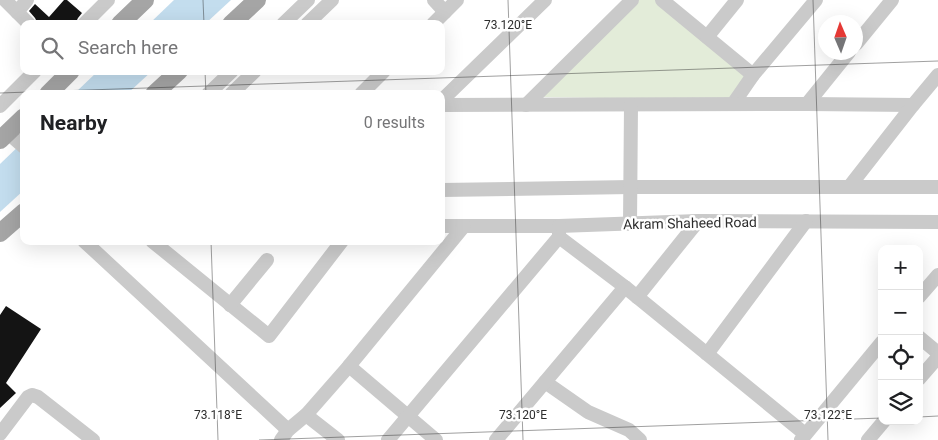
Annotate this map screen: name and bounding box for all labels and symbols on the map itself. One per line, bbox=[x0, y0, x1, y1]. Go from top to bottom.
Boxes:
north arrow bbox=[818, 15, 863, 60]
text: 73.120°E bbox=[484, 18, 532, 32]
street label: Akram Shaheed Road bbox=[623, 214, 757, 232]
text: 73.118°E bbox=[194, 408, 242, 422]
text: 73.120°E bbox=[499, 408, 547, 422]
text: 73.122°E bbox=[804, 408, 852, 422]

